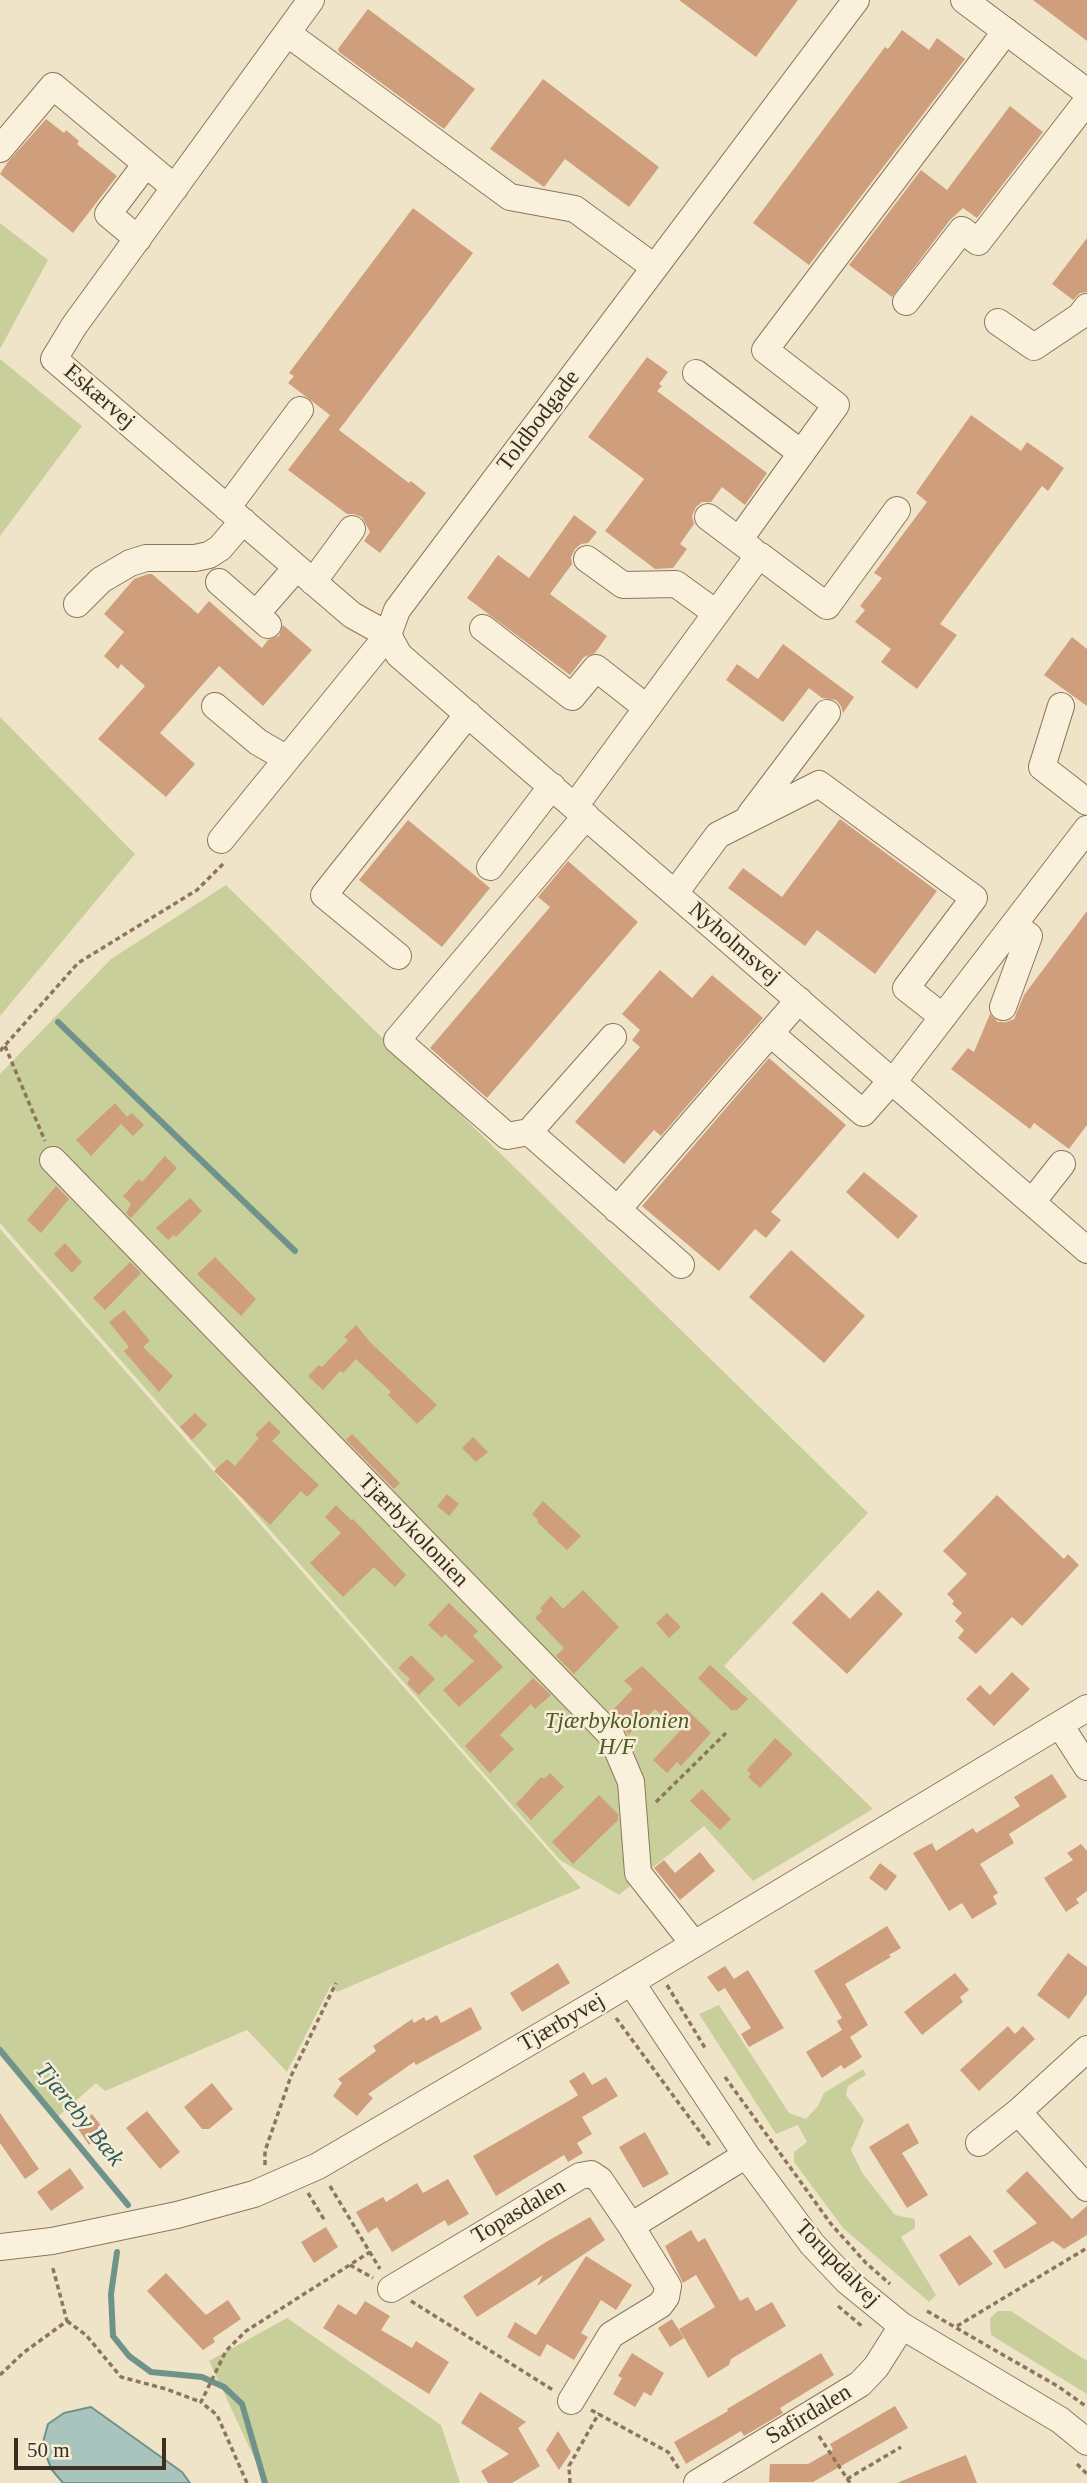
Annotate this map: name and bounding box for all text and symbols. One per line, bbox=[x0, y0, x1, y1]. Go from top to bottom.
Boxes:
street label: Eskærvej bbox=[58, 359, 140, 435]
street label: Toldbodgade bbox=[492, 365, 586, 477]
street label: Nyholmsvej bbox=[683, 897, 785, 991]
street label: Tjærbykolonien bbox=[352, 1469, 474, 1593]
park label: Tjærbykolonien H/F bbox=[545, 1708, 689, 1762]
street label: Tjærbyvej bbox=[514, 1987, 610, 2059]
water label: Tjæreby Bæk bbox=[28, 2057, 130, 2173]
street label: Topasdalen bbox=[467, 2173, 571, 2251]
street label: Torupdalvej bbox=[789, 2215, 885, 2313]
street label: Safirdalen bbox=[761, 2379, 857, 2451]
scale bar bbox=[18, 2424, 170, 2468]
text: 50 m bbox=[27, 2438, 70, 2462]

